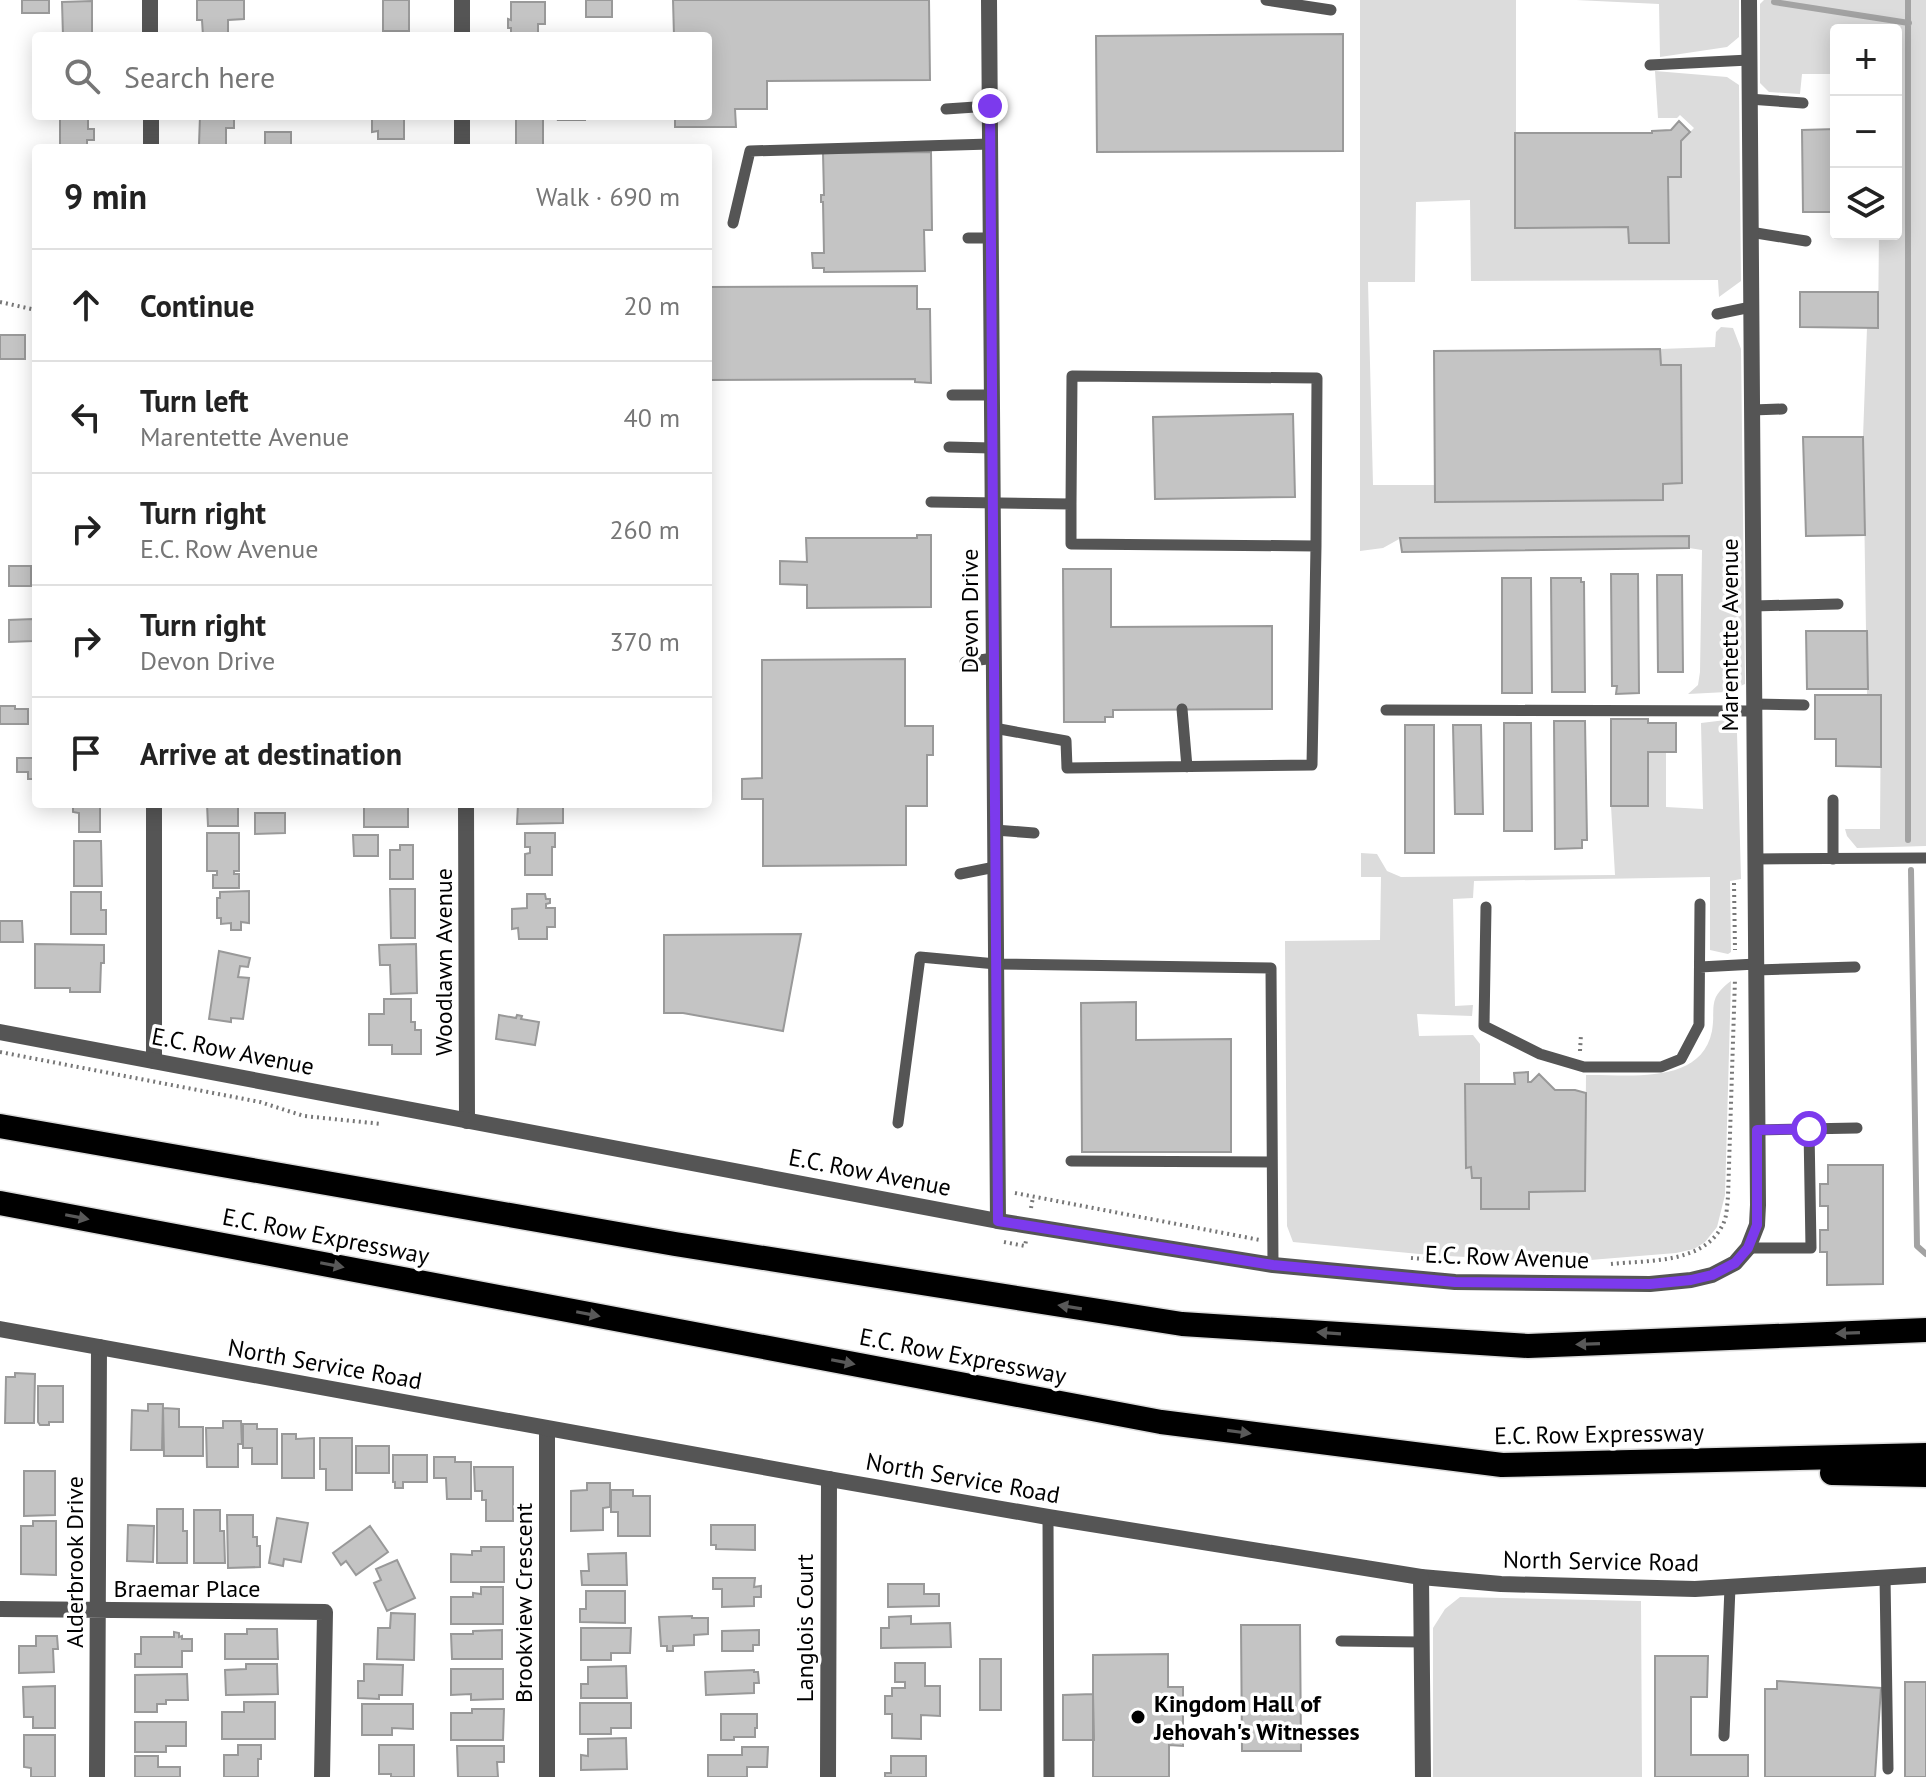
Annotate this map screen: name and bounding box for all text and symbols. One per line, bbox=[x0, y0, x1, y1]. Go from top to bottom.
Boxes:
map controls bbox=[1830, 24, 1902, 240]
button: + bbox=[1830, 24, 1902, 96]
search box bbox=[32, 32, 712, 120]
icon: search bbox=[60, 54, 104, 98]
text: Search here bbox=[124, 57, 275, 96]
route end bbox=[972, 88, 1008, 124]
button: − bbox=[1830, 96, 1902, 168]
button: layers bbox=[1830, 168, 1902, 240]
text: 9 min bbox=[64, 174, 147, 218]
text: Walk · 690 m bbox=[536, 180, 680, 213]
icon: ahead bbox=[64, 283, 108, 327]
text: Continue bbox=[140, 286, 254, 325]
text: 20 m bbox=[624, 289, 680, 322]
text: Turn left bbox=[140, 381, 248, 420]
icon: left bbox=[64, 395, 108, 439]
text: 40 m bbox=[624, 401, 680, 434]
text: Marentette Avenue bbox=[140, 420, 349, 453]
text: Turn right bbox=[140, 493, 266, 532]
icon: right bbox=[64, 507, 108, 551]
text: 260 m bbox=[609, 513, 680, 546]
text: E.C. Row Avenue bbox=[140, 532, 319, 565]
street label: Marentette Avenue bbox=[1714, 538, 1745, 732]
street label: Devon Drive bbox=[954, 549, 985, 673]
text: Turn right bbox=[140, 605, 266, 644]
icon: right bbox=[64, 619, 108, 663]
text: 370 m bbox=[609, 625, 680, 658]
text: Devon Drive bbox=[140, 644, 275, 677]
icon: arrive bbox=[64, 731, 108, 775]
text: Arrive at destination bbox=[140, 734, 402, 773]
street label: Woodlawn Avenue bbox=[428, 868, 459, 1056]
street label: E.C. Row Avenue bbox=[149, 1020, 317, 1082]
route start bbox=[1791, 1111, 1827, 1147]
street label: E.C. Row Avenue bbox=[786, 1141, 954, 1203]
street label: E.C. Row Expressway bbox=[220, 1201, 432, 1271]
one-way arrow bbox=[64, 1212, 89, 1224]
street label: E.C. Row Avenue bbox=[1424, 1239, 1590, 1275]
one-way arrow bbox=[320, 1260, 345, 1272]
one-way arrow bbox=[1058, 1300, 1083, 1312]
one-way arrow bbox=[575, 1308, 600, 1320]
street label: E.C. Row Expressway bbox=[857, 1321, 1069, 1391]
one-way arrow bbox=[1316, 1326, 1341, 1339]
one-way arrow bbox=[1835, 1327, 1860, 1340]
street label: North Service Road bbox=[226, 1332, 424, 1396]
one-way arrow bbox=[1575, 1337, 1600, 1350]
one-way arrow bbox=[831, 1356, 856, 1368]
street label: E.C. Row Expressway bbox=[1494, 1417, 1704, 1451]
one-way arrow bbox=[1226, 1426, 1251, 1439]
street label: North Service Road bbox=[864, 1446, 1062, 1510]
street label: Alderbrook Drive bbox=[59, 1476, 90, 1648]
street label: Brookview Crescent bbox=[508, 1503, 539, 1703]
street label: North Service Road bbox=[1503, 1544, 1699, 1578]
street label: Langlois Court bbox=[789, 1554, 820, 1702]
street label: Braemar Place bbox=[113, 1573, 261, 1604]
place label: Kingdom Hall of Jehovah's Witnesses bbox=[1153, 1688, 1360, 1747]
marker: Kingdom Hall of Jehovah's Witnesses bbox=[1129, 1708, 1147, 1726]

